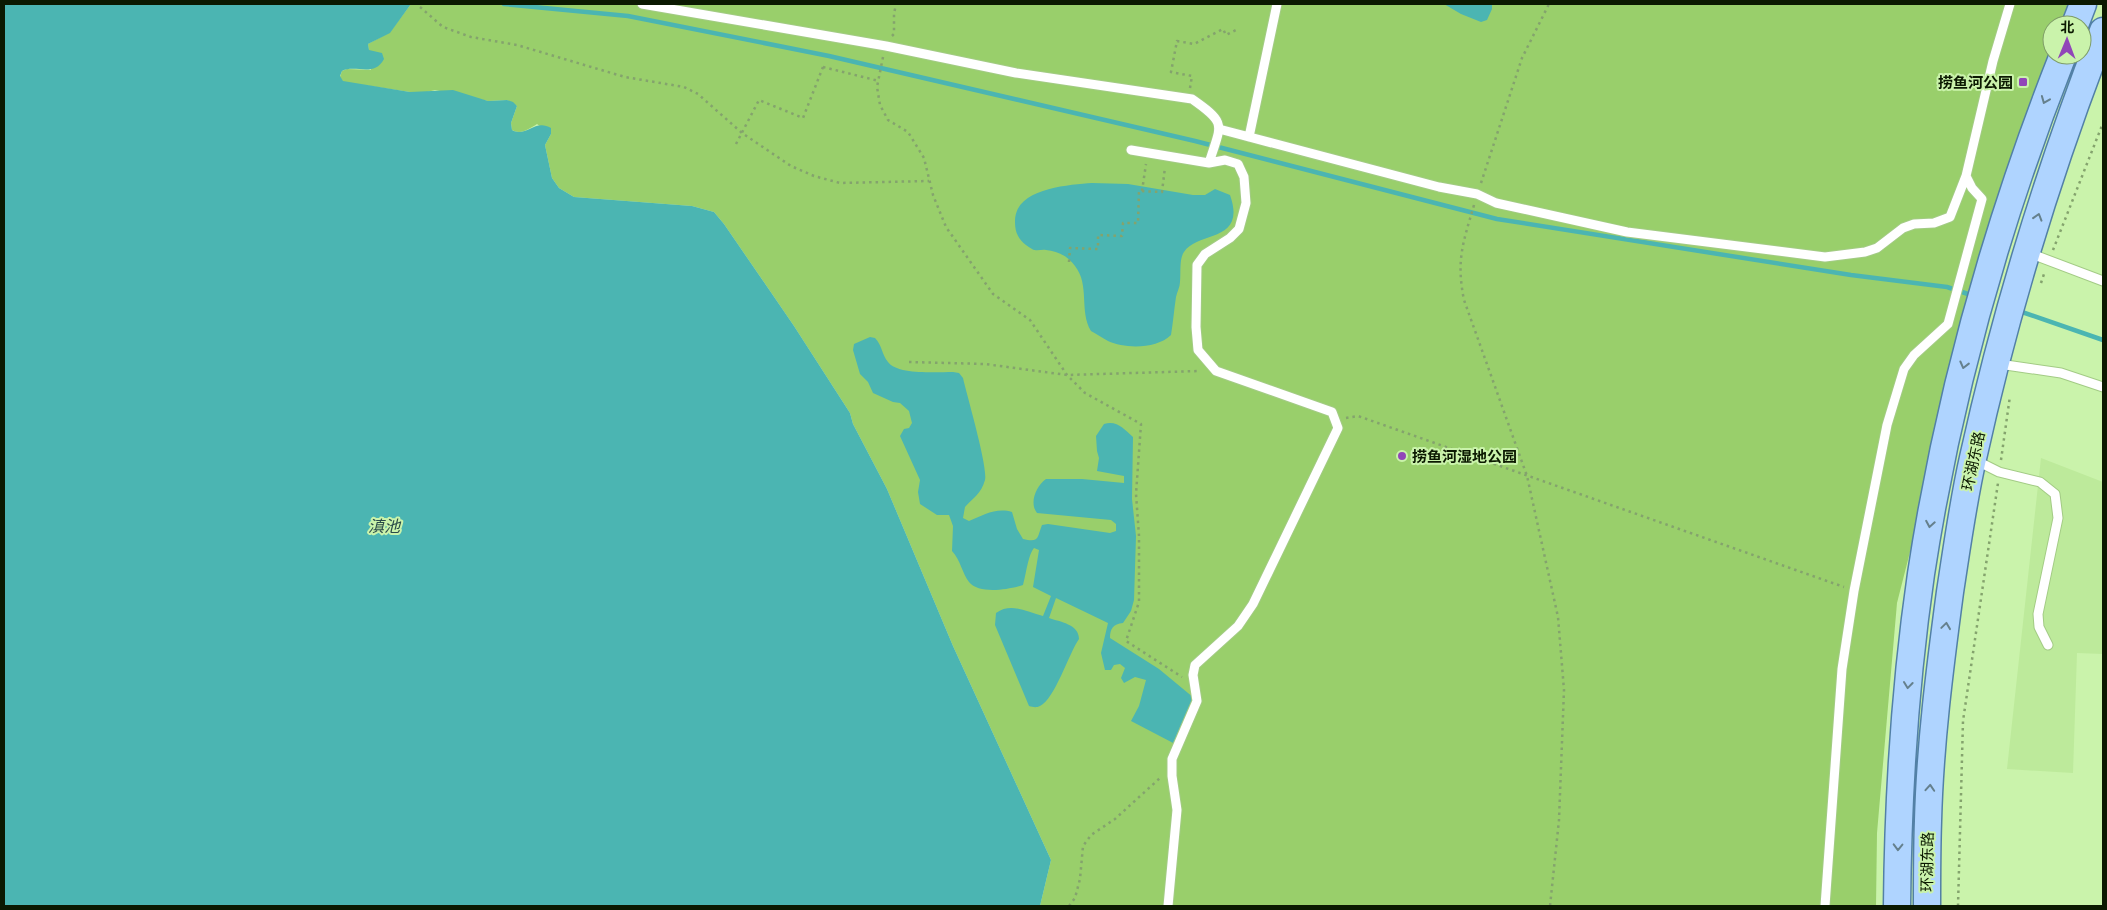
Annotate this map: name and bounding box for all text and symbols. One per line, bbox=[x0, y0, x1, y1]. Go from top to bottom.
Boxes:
north arrow bbox=[2042, 15, 2092, 65]
text: 北 bbox=[2060, 18, 2074, 36]
place label: 捞鱼河公园 bbox=[1938, 73, 2013, 92]
marker: 捞鱼河公园 bbox=[2017, 76, 2029, 88]
one-way arrow bbox=[2040, 95, 2051, 104]
one-way arrow bbox=[2032, 213, 2042, 222]
one-way arrow bbox=[1959, 361, 1970, 370]
street label: 环湖东路 bbox=[1957, 430, 1989, 492]
place label: 捞鱼河湿地公园 bbox=[1412, 447, 1517, 466]
marker: 捞鱼河湿地公园 bbox=[1396, 450, 1408, 462]
water label: 滇池 bbox=[368, 516, 402, 536]
one-way arrow bbox=[1926, 520, 1936, 528]
one-way arrow bbox=[1940, 622, 1950, 630]
one-way arrow bbox=[1903, 681, 1914, 689]
one-way arrow bbox=[1925, 783, 1936, 791]
street label: 环湖东路 bbox=[1917, 832, 1937, 892]
one-way arrow bbox=[1893, 844, 1903, 851]

